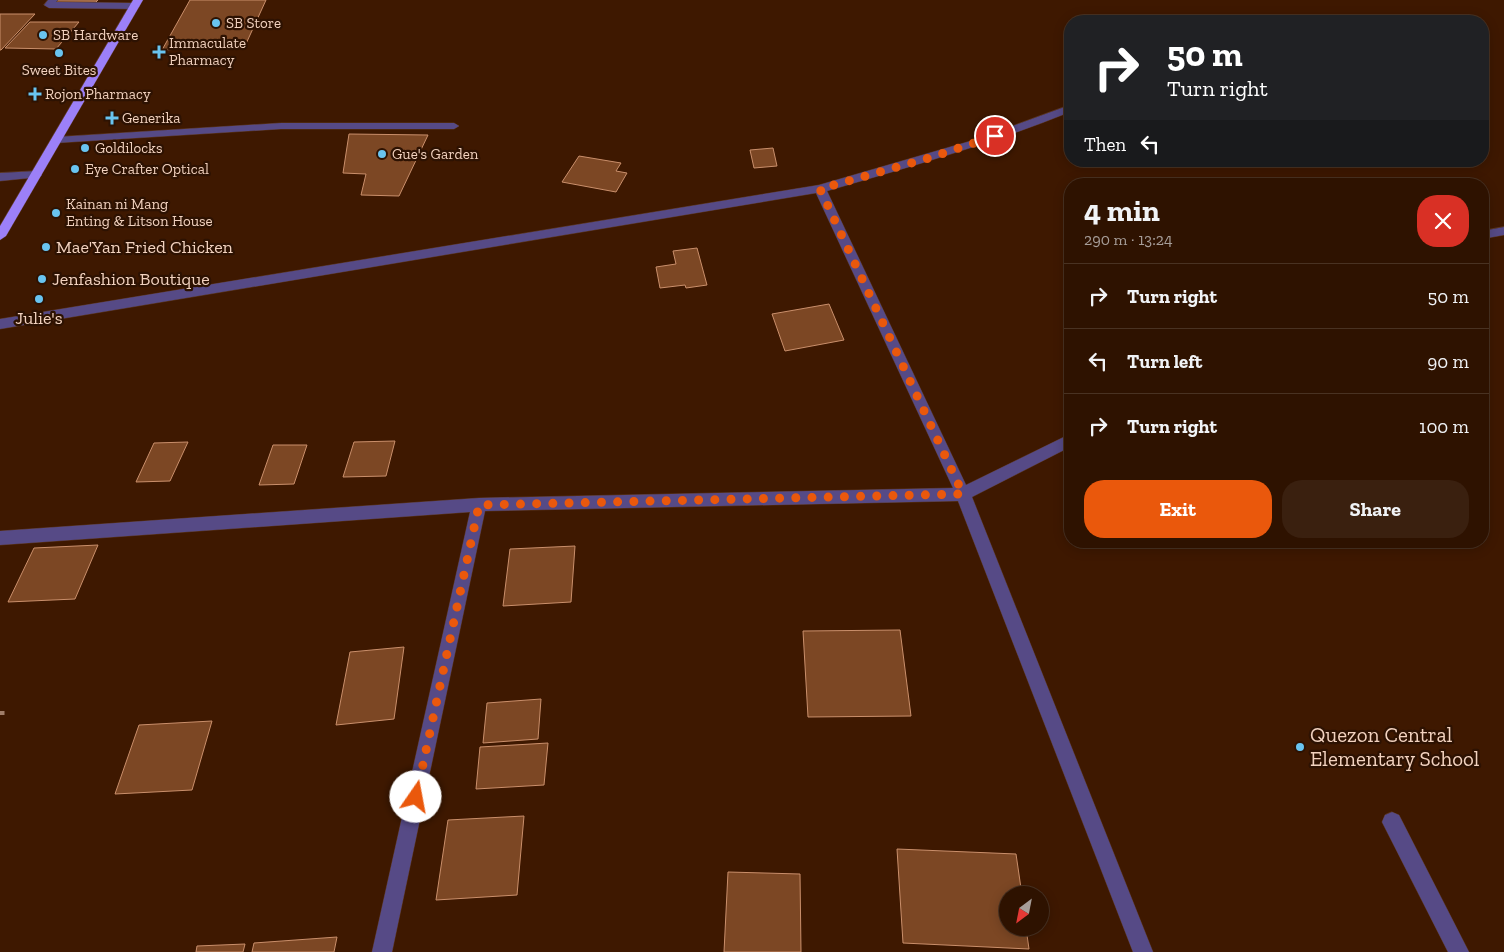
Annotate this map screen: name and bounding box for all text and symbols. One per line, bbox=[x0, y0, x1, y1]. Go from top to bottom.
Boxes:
place label: SB Store bbox=[226, 14, 281, 32]
marker: SB Store bbox=[210, 17, 222, 29]
place label: SB Hardware bbox=[53, 26, 138, 44]
marker: SB Hardware bbox=[37, 29, 49, 41]
text: 50 m bbox=[1167, 33, 1243, 75]
place label: Immaculate Pharmacy bbox=[169, 34, 246, 69]
icon: right bbox=[1084, 35, 1149, 100]
marker: Immaculate Pharmacy bbox=[153, 46, 165, 58]
marker: Sweet Bites bbox=[53, 47, 65, 59]
place label: Sweet Bites bbox=[22, 61, 96, 79]
text: Turn right bbox=[1167, 75, 1268, 102]
place label: Rojon Pharmacy bbox=[45, 85, 151, 103]
marker: Rojon Pharmacy bbox=[29, 88, 41, 100]
place label: Generika bbox=[122, 109, 181, 127]
marker: Generika bbox=[106, 112, 118, 124]
pin bbox=[974, 115, 1016, 157]
icon: arrive bbox=[981, 122, 1009, 150]
icon: left bbox=[1136, 130, 1164, 158]
text: Then bbox=[1084, 133, 1126, 156]
place label: Goldilocks bbox=[95, 139, 162, 157]
marker: Goldilocks bbox=[79, 142, 91, 154]
place label: Gue's Garden bbox=[392, 145, 479, 163]
marker: Gue's Garden bbox=[376, 148, 388, 160]
place label: Eye Crafter Optical bbox=[85, 160, 209, 178]
marker: Eye Crafter Optical bbox=[69, 163, 81, 175]
text: 4 min bbox=[1084, 193, 1160, 229]
place label: Kainan ni Mang Enting & Litson House bbox=[66, 195, 213, 230]
button: close bbox=[1417, 195, 1469, 247]
marker: Kainan ni Mang Enting & Litson House bbox=[50, 207, 62, 219]
text: 290 m · 13:24 bbox=[1084, 230, 1173, 249]
place label: Mae'Yan Fried Chicken bbox=[56, 236, 234, 258]
marker: Mae'Yan Fried Chicken bbox=[40, 241, 52, 253]
place label: Jenfashion Boutique bbox=[52, 268, 210, 290]
marker: Jenfashion Boutique bbox=[36, 273, 48, 285]
icon: right bbox=[1084, 282, 1112, 310]
text: Turn right bbox=[1127, 285, 1217, 308]
text: 50 m bbox=[1428, 285, 1469, 308]
marker: Julie's bbox=[33, 293, 45, 305]
place label: Julie's bbox=[15, 307, 63, 329]
icon: left bbox=[1084, 347, 1112, 375]
text: Turn left bbox=[1127, 350, 1202, 373]
text: 90 m bbox=[1427, 350, 1469, 373]
icon: right bbox=[1084, 412, 1112, 440]
text: Turn right bbox=[1127, 415, 1217, 438]
text: 100 m bbox=[1419, 415, 1469, 438]
button: Exit bbox=[1084, 480, 1272, 538]
button: Share bbox=[1282, 480, 1469, 538]
place label: Quezon Central Elementary School bbox=[1310, 722, 1480, 771]
marker: Quezon Central Elementary School bbox=[1294, 741, 1306, 753]
position arrow bbox=[389, 770, 441, 822]
north arrow bbox=[999, 886, 1049, 936]
map controls bbox=[999, 886, 1049, 936]

